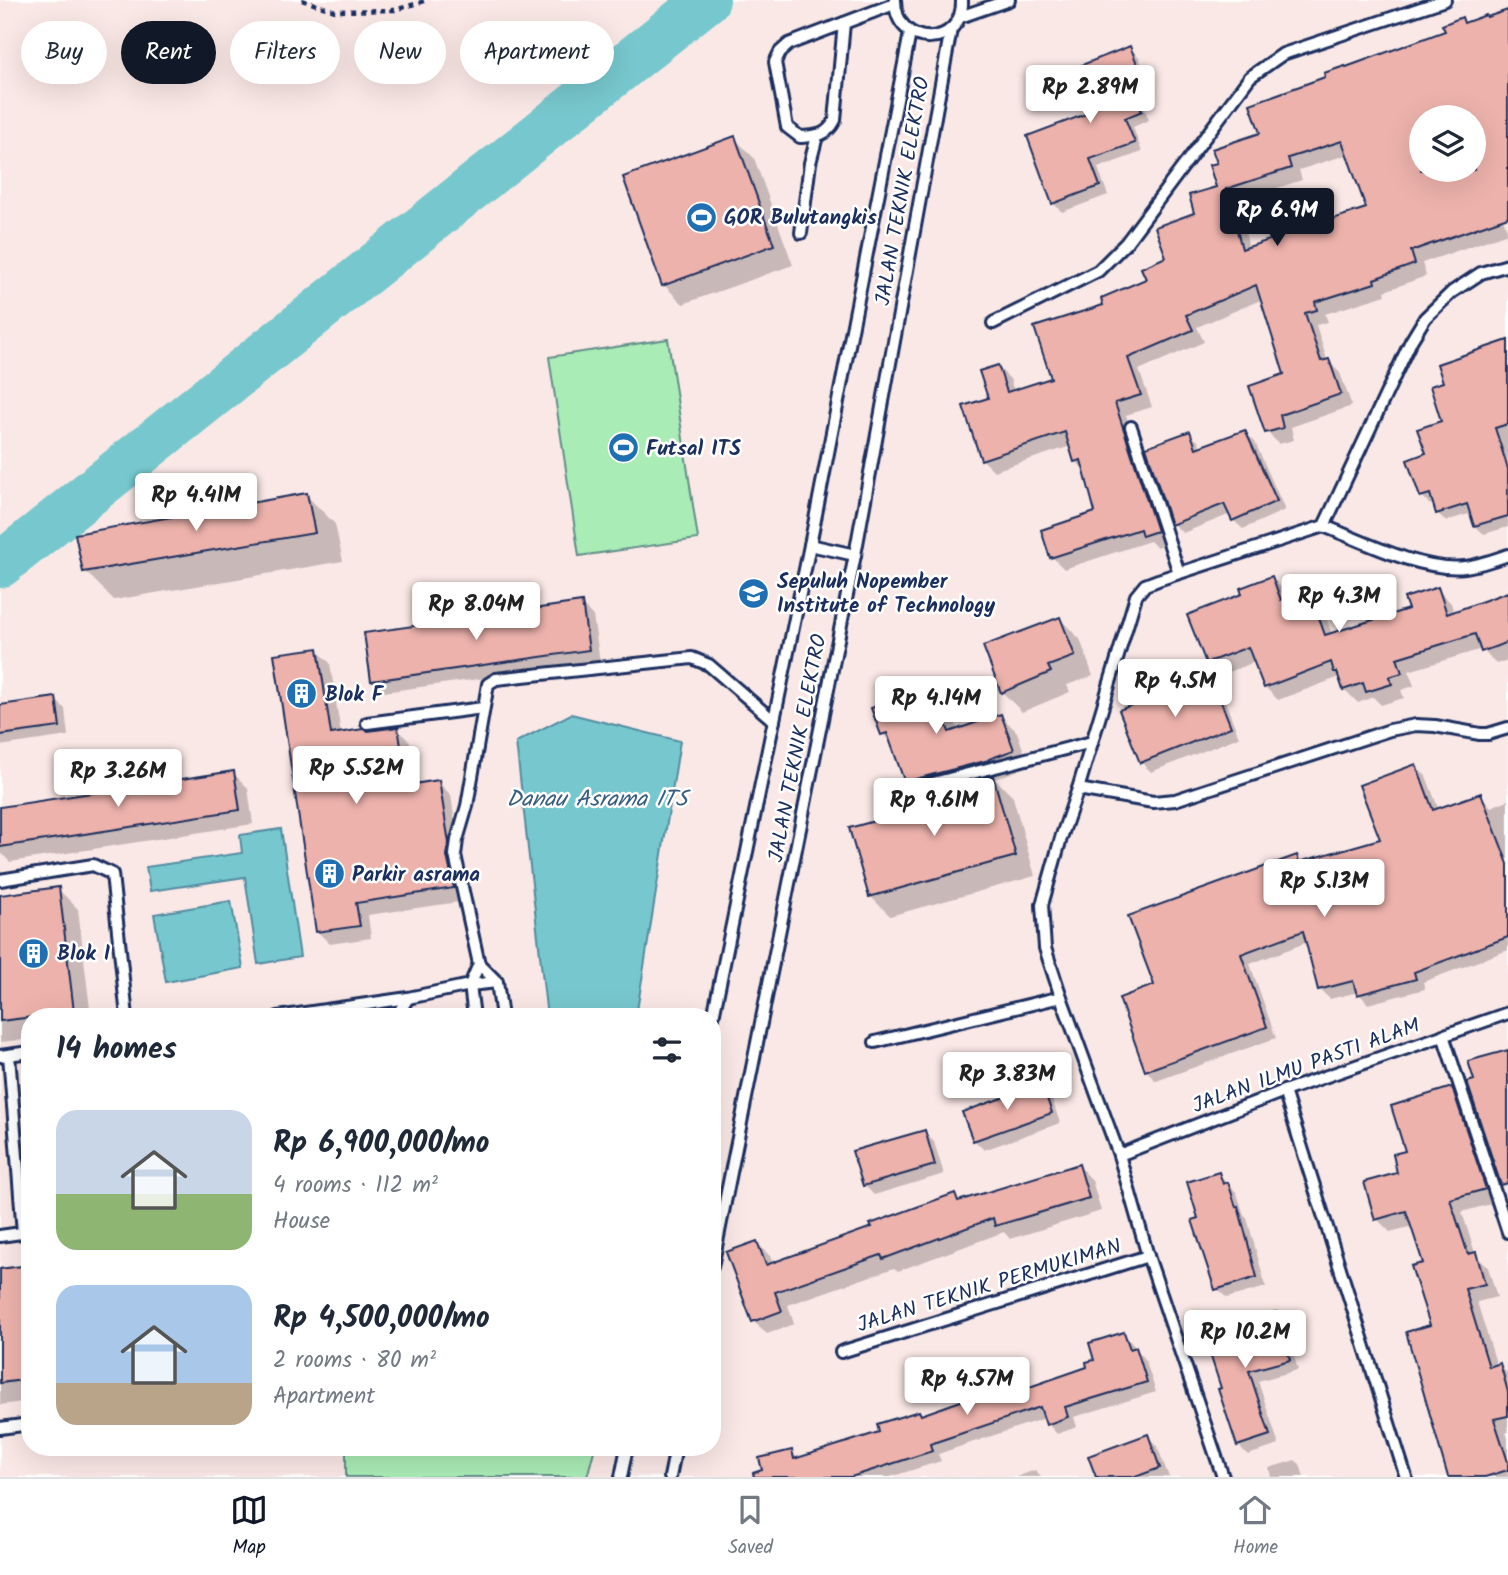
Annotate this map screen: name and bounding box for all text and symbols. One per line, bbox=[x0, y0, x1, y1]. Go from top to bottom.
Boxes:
chip: Buy bbox=[21, 21, 107, 84]
chip: Rent bbox=[121, 21, 216, 84]
chip: Filters bbox=[230, 21, 340, 84]
chip: New bbox=[354, 21, 446, 84]
chip: Apartment bbox=[460, 21, 614, 84]
pin: Rp 2.89M bbox=[1018, 66, 1162, 125]
text: Rp 2.89M bbox=[1042, 70, 1138, 106]
street label: JALAN TEKNIK ELEKTRO bbox=[867, 74, 940, 308]
map controls bbox=[1409, 105, 1486, 182]
button: layers bbox=[1409, 105, 1486, 182]
pin: Rp 6.9M bbox=[1212, 188, 1342, 248]
text: Rp 6.9M bbox=[1236, 193, 1318, 229]
sports icon: GOR Bulutangkis bbox=[684, 200, 718, 234]
place label: GOR Bulutangkis bbox=[724, 202, 877, 235]
sports icon: Futsal ITS bbox=[606, 431, 640, 465]
place label: Futsal ITS bbox=[646, 433, 741, 466]
pin: Rp 4.41M bbox=[124, 474, 268, 533]
text: Rp 4.41M bbox=[151, 478, 241, 514]
place label: Sepuluh Nopember Institute of Technology bbox=[777, 566, 995, 623]
pin: Rp 4.3M bbox=[1274, 574, 1404, 634]
school or university icon: Sepuluh Nopember Institute of Technology bbox=[737, 576, 771, 610]
text: Rp 4.3M bbox=[1297, 579, 1381, 615]
pin: Rp 8.04M bbox=[404, 582, 548, 642]
text: Rp 8.04M bbox=[428, 587, 524, 623]
street label: JALAN TEKNIK ELEKTRO bbox=[760, 631, 837, 865]
pin: Rp 4.5M bbox=[1110, 660, 1240, 719]
text: Rp 4.5M bbox=[1134, 664, 1216, 700]
pin: Rp 4.14M bbox=[864, 676, 1008, 736]
building icon: Blok F bbox=[285, 677, 319, 711]
place label: Blok F bbox=[325, 679, 385, 712]
text: Rp 4.14M bbox=[891, 681, 981, 717]
pin: Rp 5.52M bbox=[284, 746, 428, 806]
pin: Rp 3.26M bbox=[46, 750, 190, 809]
text: Rp 5.52M bbox=[309, 751, 403, 787]
text: Rp 3.26M bbox=[70, 754, 166, 790]
pin: Rp 9.61M bbox=[862, 778, 1006, 838]
water label: Danau Asrama ITS bbox=[506, 782, 691, 818]
text: Rp 9.61M bbox=[890, 783, 978, 819]
building icon: Parkir asrama bbox=[312, 857, 346, 891]
place label: Parkir asrama bbox=[352, 859, 480, 892]
pin: Rp 5.13M bbox=[1252, 860, 1396, 919]
text: Rp 5.13M bbox=[1279, 864, 1369, 900]
building icon: Blok I bbox=[17, 936, 51, 970]
place label: Blok I bbox=[57, 938, 110, 971]
street label: JALAN ILMU PASTI ALAM bbox=[1188, 1010, 1425, 1123]
text: 14 homes bbox=[56, 1026, 177, 1074]
icon: filters bbox=[648, 1031, 686, 1069]
pin: Rp 3.83M bbox=[935, 1052, 1079, 1112]
text: Rp 3.83M bbox=[959, 1057, 1055, 1093]
text: Rp 6,900,000/mo bbox=[273, 1120, 490, 1168]
icon: home bbox=[112, 1138, 196, 1222]
text: 4 rooms · 112 m² bbox=[273, 1168, 438, 1204]
text: House bbox=[273, 1204, 330, 1240]
street label: JALAN TEKNIK PERMUKIMAN bbox=[853, 1231, 1126, 1342]
text: Rp 4,500,000/mo bbox=[273, 1295, 490, 1343]
pin: Rp 10.2M bbox=[1173, 1310, 1317, 1370]
icon: home bbox=[112, 1313, 196, 1397]
text: Rp 10.2M bbox=[1200, 1315, 1290, 1351]
text: 2 rooms · 80 m² bbox=[273, 1343, 436, 1379]
pin: Rp 4.57M bbox=[895, 1358, 1039, 1417]
text: Rp 4.57M bbox=[921, 1362, 1013, 1398]
text: Apartment bbox=[273, 1379, 375, 1415]
tab: Map bbox=[230, 1491, 268, 1563]
tab: Saved bbox=[728, 1491, 773, 1563]
tab: Home bbox=[1233, 1491, 1278, 1563]

